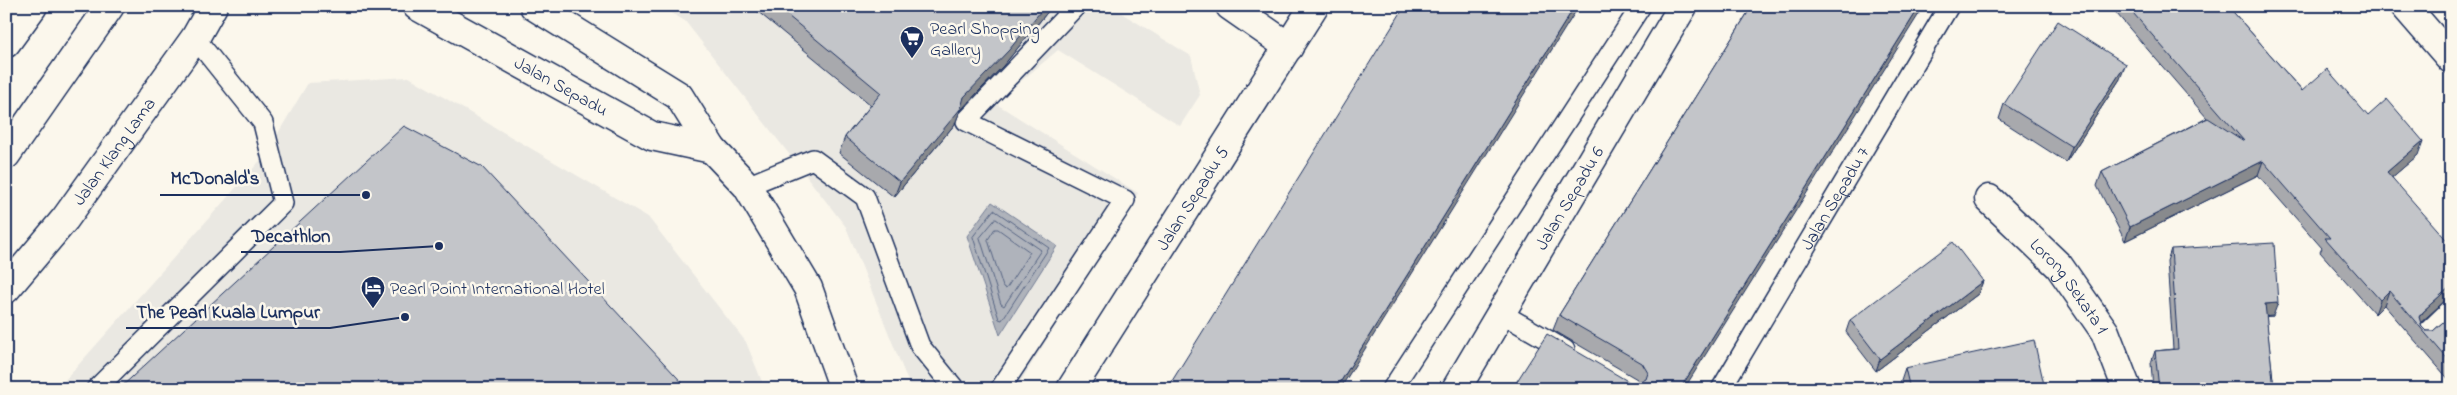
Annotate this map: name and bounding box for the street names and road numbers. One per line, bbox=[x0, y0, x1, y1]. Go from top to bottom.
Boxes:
street label: Jalan Sepadu bbox=[509, 51, 612, 124]
street label: Jalan Klang Lama bbox=[67, 93, 163, 212]
street label: Jalan Sepadu 5 bbox=[1151, 142, 1237, 256]
street label: Jalan Sepadu 6 bbox=[1530, 142, 1612, 256]
street label: Jalan Sepadu 7 bbox=[1795, 142, 1877, 256]
street label: Lorong Sekata 1 bbox=[2023, 233, 2114, 340]

